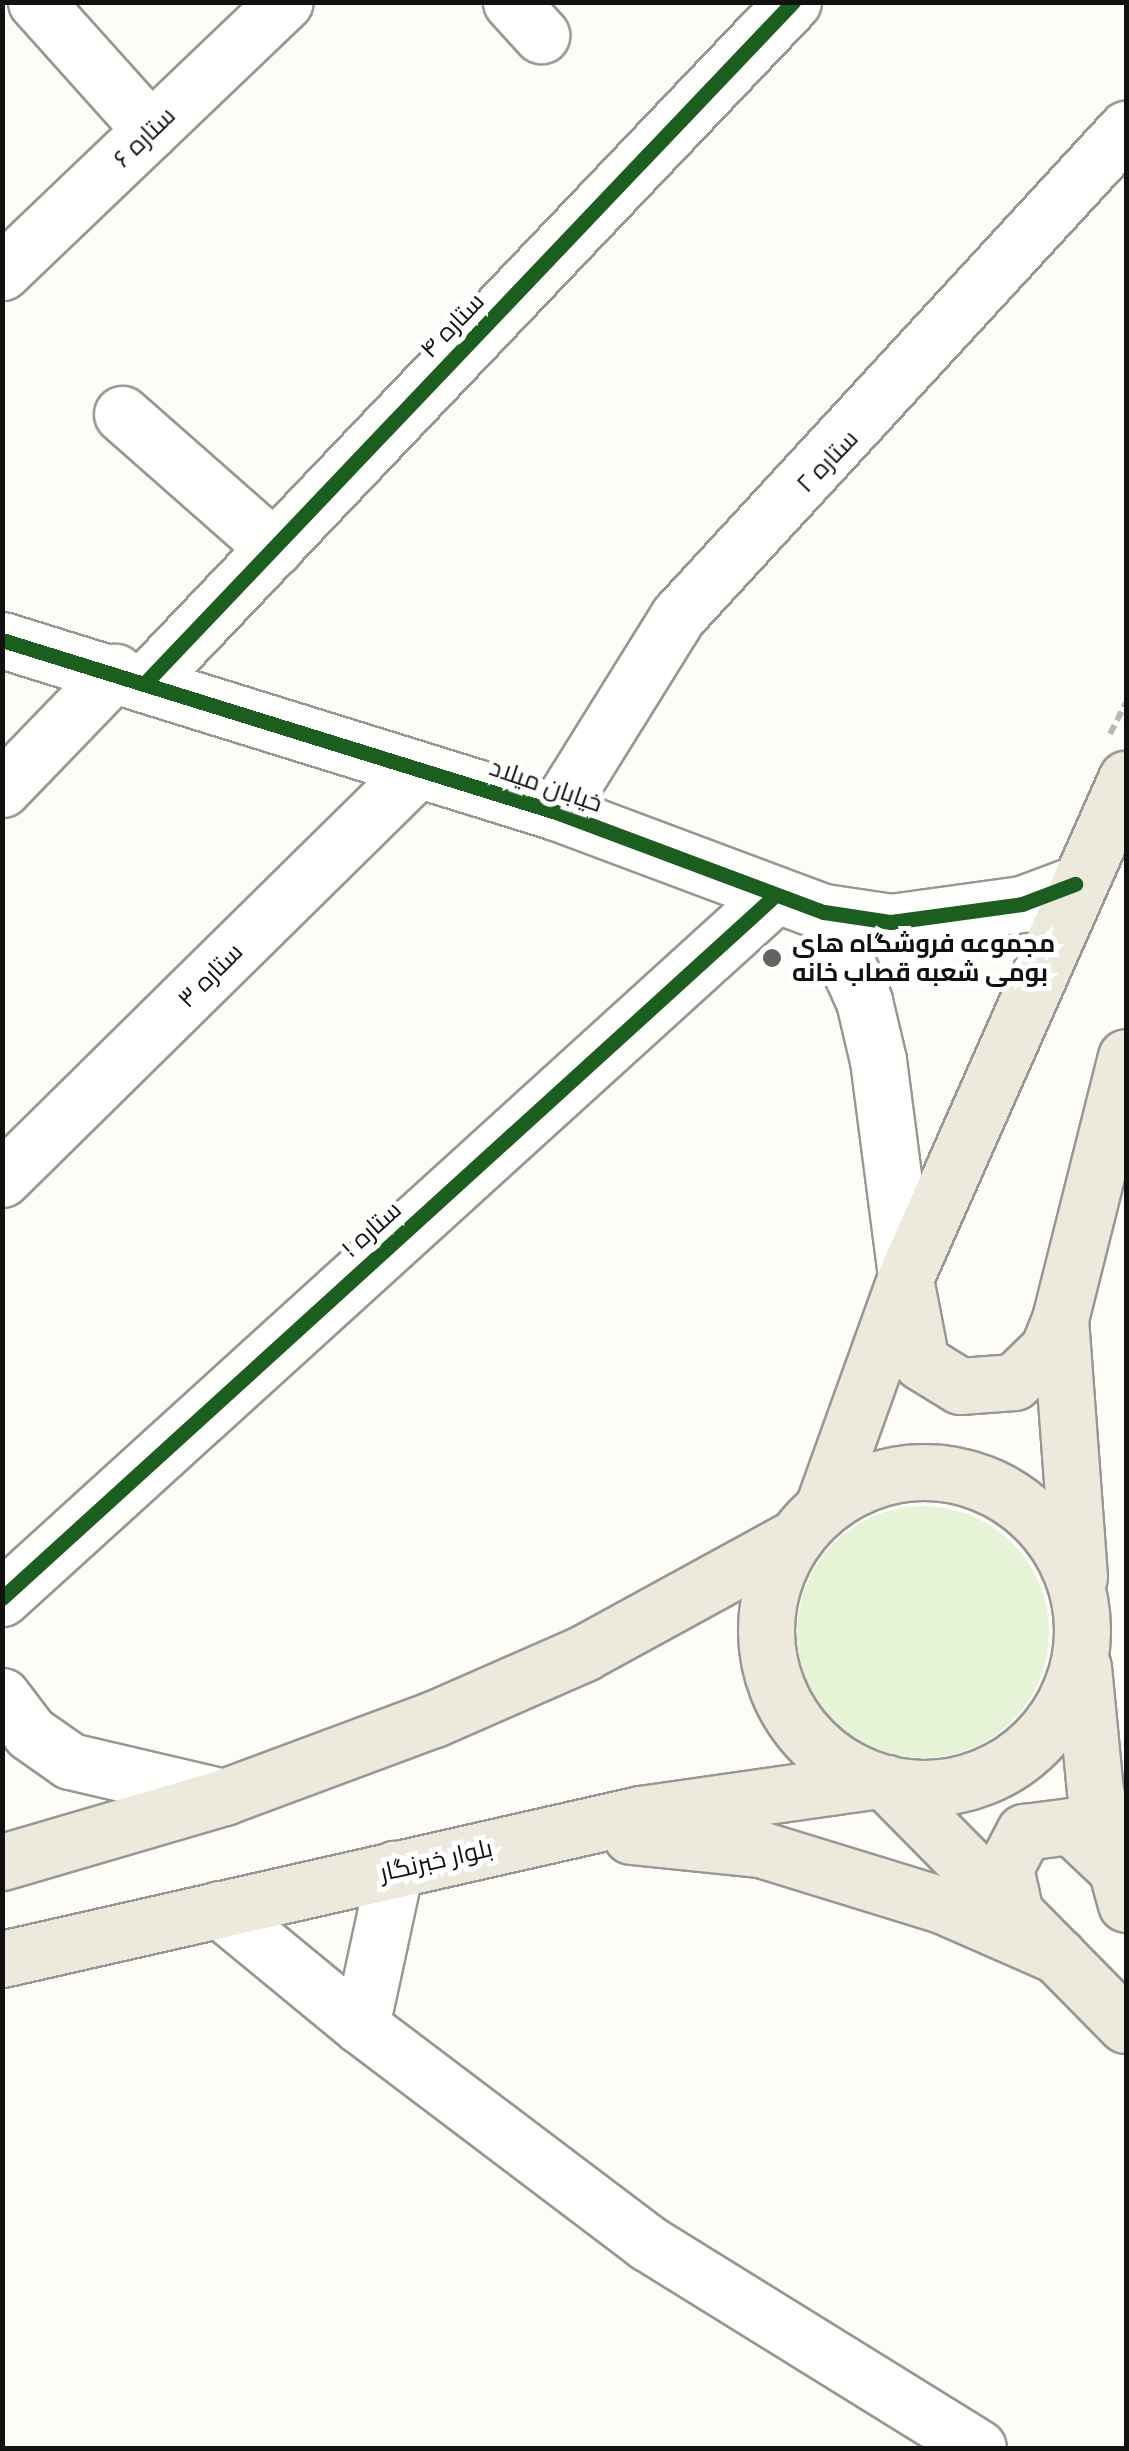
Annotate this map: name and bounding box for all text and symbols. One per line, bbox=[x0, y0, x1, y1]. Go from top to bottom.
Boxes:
street label: ستاره ۶ bbox=[107, 100, 181, 174]
street label: ستاره ۴ bbox=[414, 286, 490, 364]
street label: ستاره ۲ bbox=[790, 423, 864, 499]
street label: خیابان میلاد bbox=[486, 752, 606, 818]
place label: مجموعه فروشگاه های بومی شعبه قصاب خانه bbox=[792, 929, 1055, 988]
street label: ستاره ۳ bbox=[171, 936, 249, 1014]
marker: مجموعه فروشگاه های بومی شعبه قصاب خانه bbox=[761, 947, 783, 969]
street label: ستاره ۱ bbox=[335, 1194, 407, 1264]
street label: بلوار خبرنگار bbox=[377, 1832, 495, 1888]

